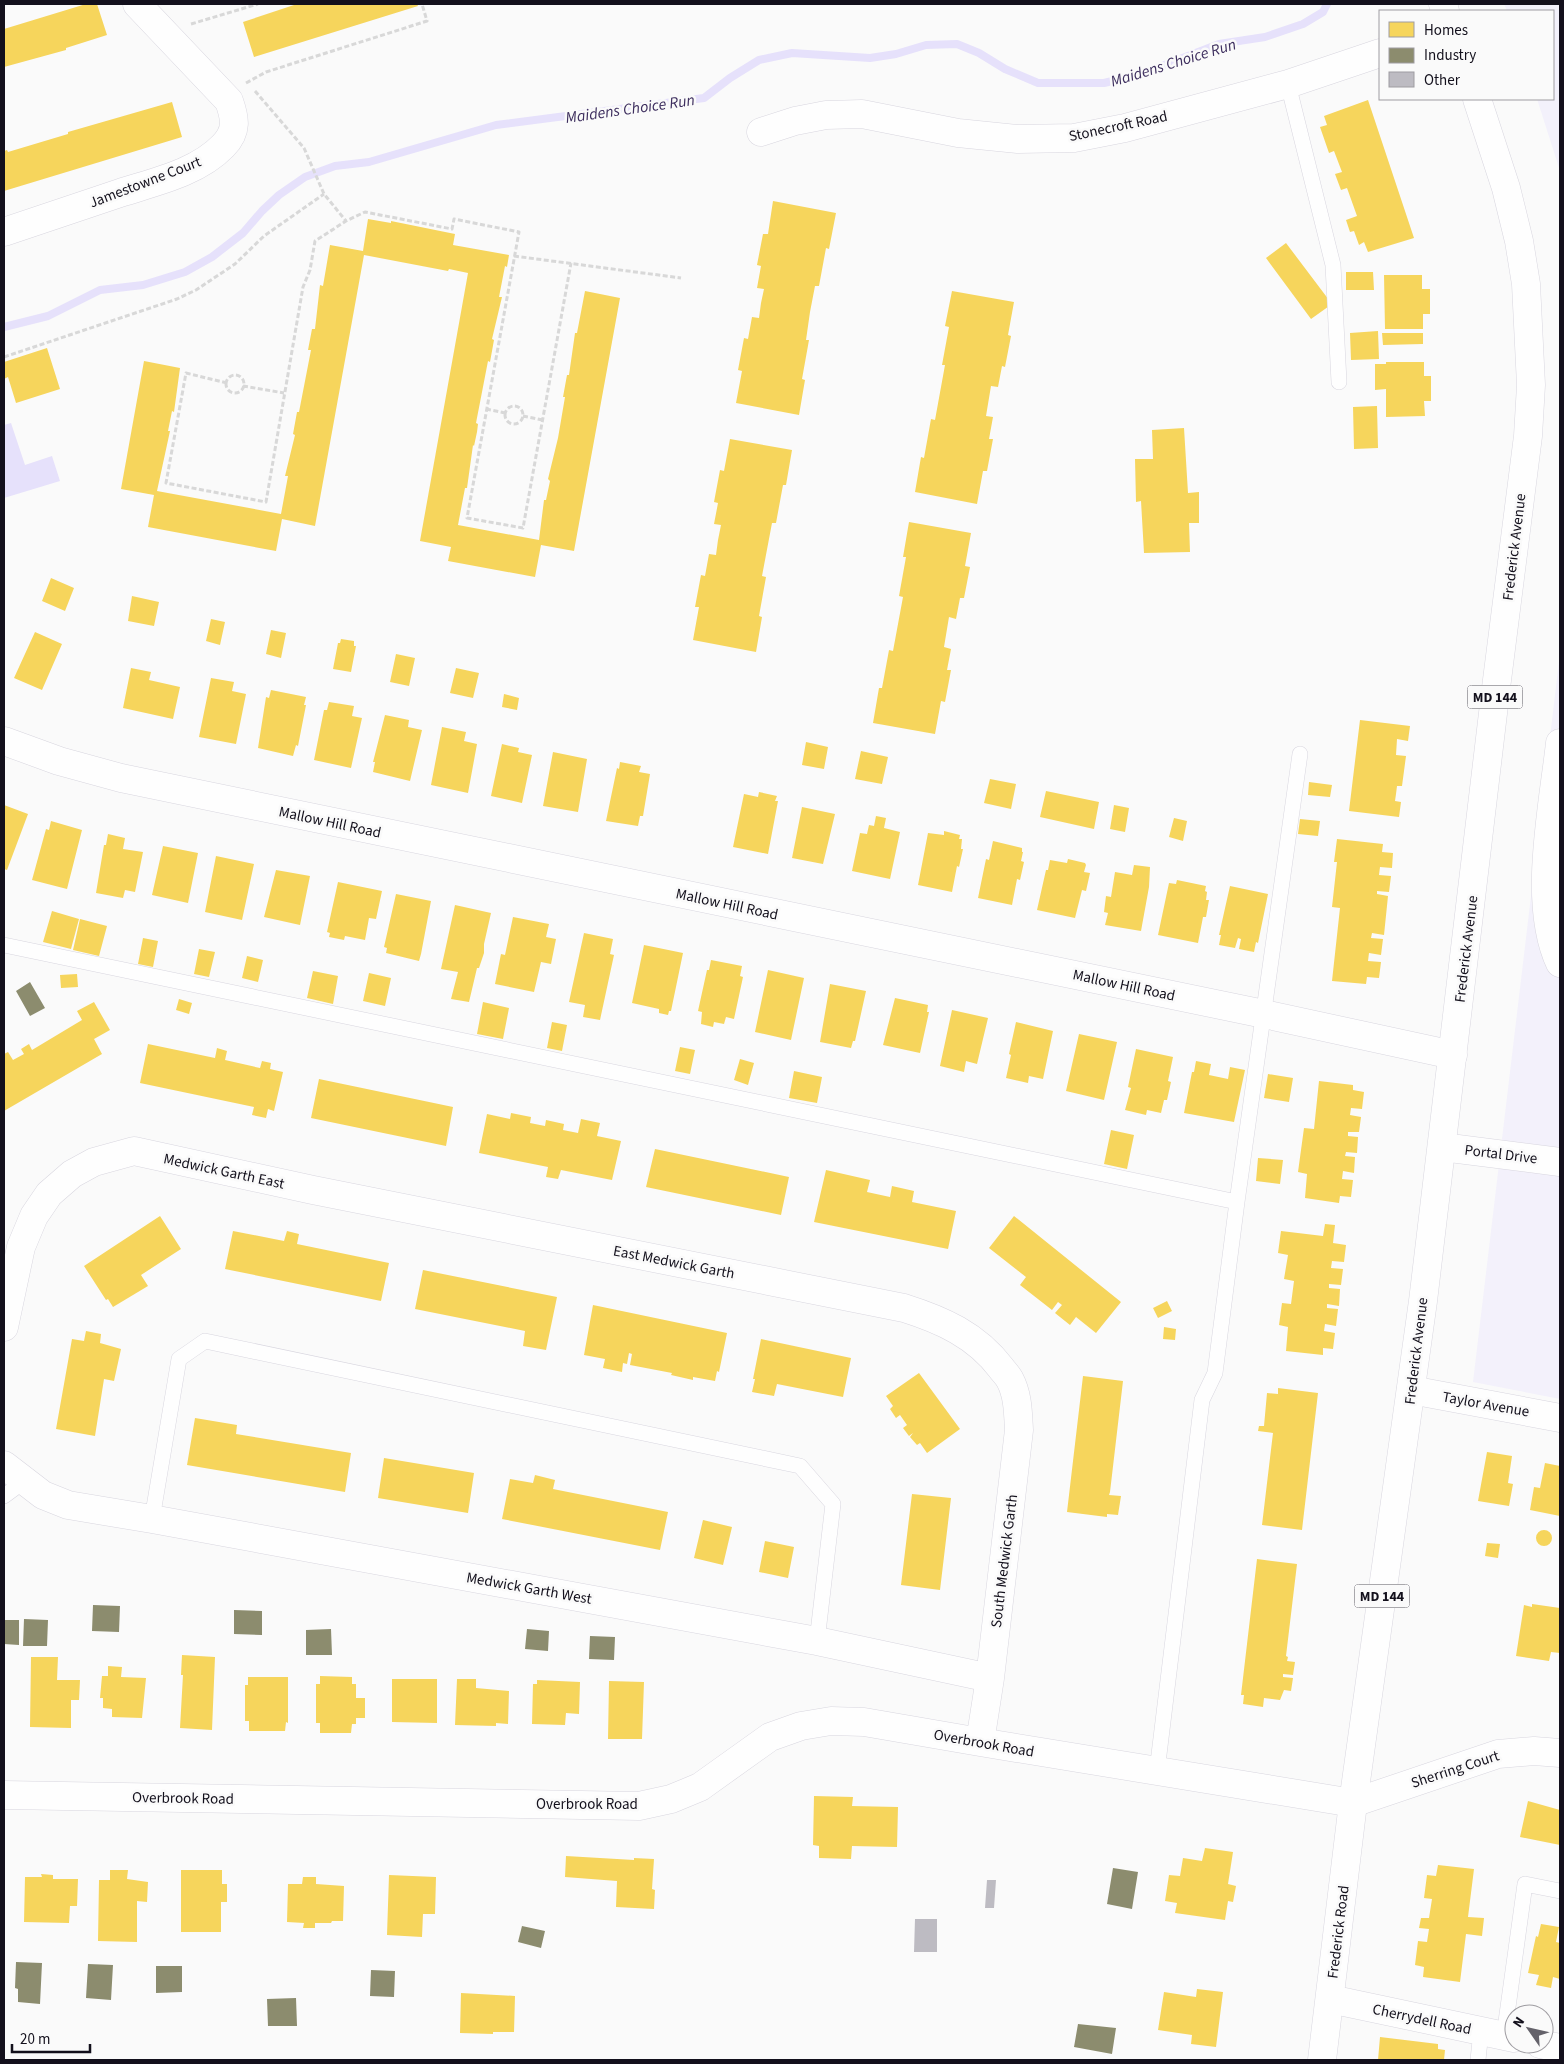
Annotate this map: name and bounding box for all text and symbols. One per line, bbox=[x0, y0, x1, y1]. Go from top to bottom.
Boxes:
legend bbox=[1379, 10, 1554, 100]
text: Homes bbox=[1424, 20, 1468, 41]
water label: Maidens Choice Run bbox=[1108, 33, 1239, 93]
text: Industry bbox=[1424, 45, 1476, 66]
text: Other bbox=[1424, 70, 1461, 91]
water label: Maidens Choice Run bbox=[564, 89, 696, 129]
street label: Stonecroft Road bbox=[1067, 106, 1169, 147]
street label: Jamestowne Court bbox=[86, 152, 204, 213]
street label: Frederick Avenue bbox=[1498, 492, 1531, 602]
road number: MD 144 bbox=[1468, 686, 1522, 709]
street label: Mallow Hill Road bbox=[277, 801, 383, 844]
street label: Mallow Hill Road bbox=[674, 883, 780, 926]
street label: Frederick Avenue bbox=[1450, 894, 1483, 1004]
street label: Mallow Hill Road bbox=[1071, 964, 1177, 1007]
street label: Portal Drive bbox=[1463, 1140, 1539, 1169]
street label: Medwick Garth East bbox=[161, 1148, 286, 1195]
street label: East Medwick Garth bbox=[611, 1240, 736, 1285]
street label: Frederick Avenue bbox=[1400, 1296, 1433, 1406]
street label: Taylor Avenue bbox=[1441, 1387, 1531, 1422]
street label: South Medwick Garth bbox=[986, 1493, 1023, 1629]
street label: Medwick Garth West bbox=[465, 1567, 593, 1610]
road number: MD 144 bbox=[1354, 1584, 1410, 1608]
street label: Overbrook Road bbox=[932, 1724, 1036, 1763]
street label: Sherring Court bbox=[1408, 1745, 1502, 1794]
street label: Overbrook Road bbox=[132, 1787, 234, 1810]
street label: Overbrook Road bbox=[536, 1794, 638, 1815]
street label: Frederick Road bbox=[1322, 1884, 1355, 1980]
street label: Cherrydell Road bbox=[1371, 1999, 1473, 2040]
north arrow bbox=[1504, 2004, 1554, 2054]
text: N bbox=[1508, 2013, 1530, 2032]
scale bar bbox=[12, 2022, 90, 2054]
text: 20 m bbox=[20, 2029, 50, 2050]

